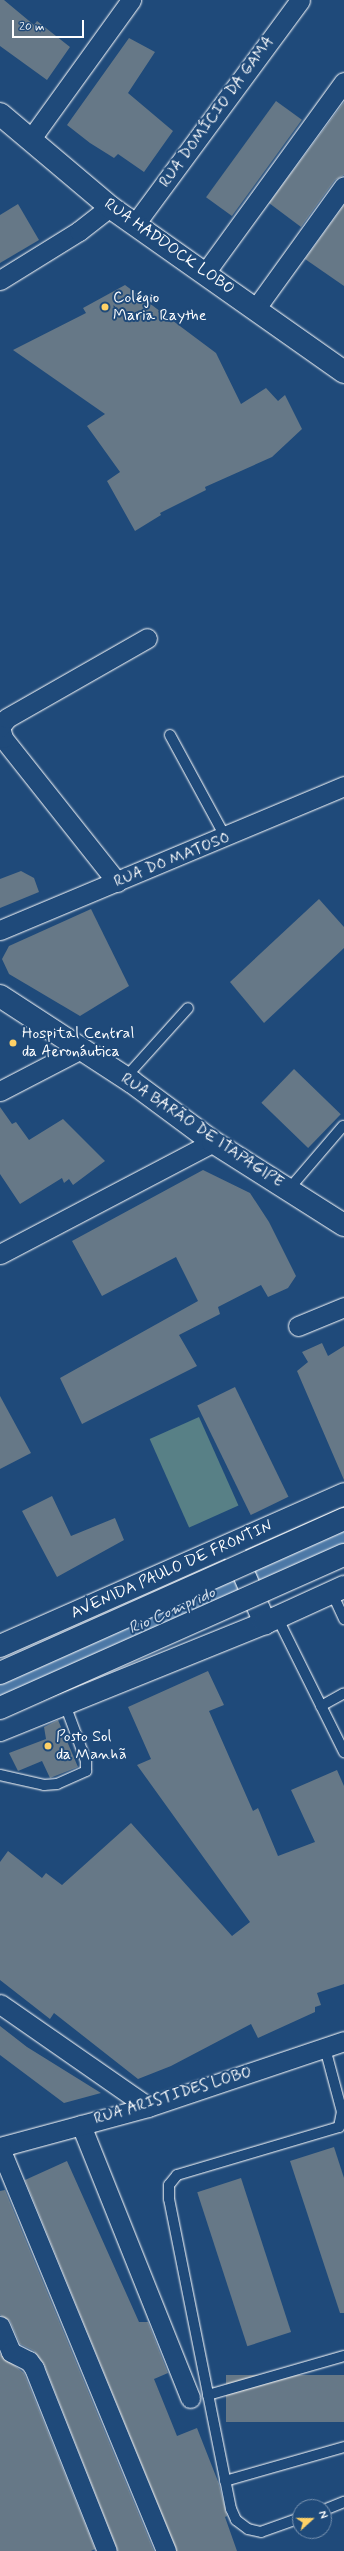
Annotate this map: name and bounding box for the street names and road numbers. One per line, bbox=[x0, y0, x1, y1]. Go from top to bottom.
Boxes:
street label: RUA DOMÍCIO DA GAMA bbox=[155, 31, 279, 193]
street label: RUA HADDOCK LOBO bbox=[100, 195, 238, 299]
street label: RUA DO MATOSO bbox=[111, 828, 233, 892]
street label: RUA BARÃO DE ITAPAGIPE bbox=[114, 1067, 290, 1195]
street label: AVENIDA PAULO DE FRONTIN bbox=[69, 1517, 275, 1623]
street label: RUA ARISTIDES LOBO bbox=[93, 2063, 253, 2129]

